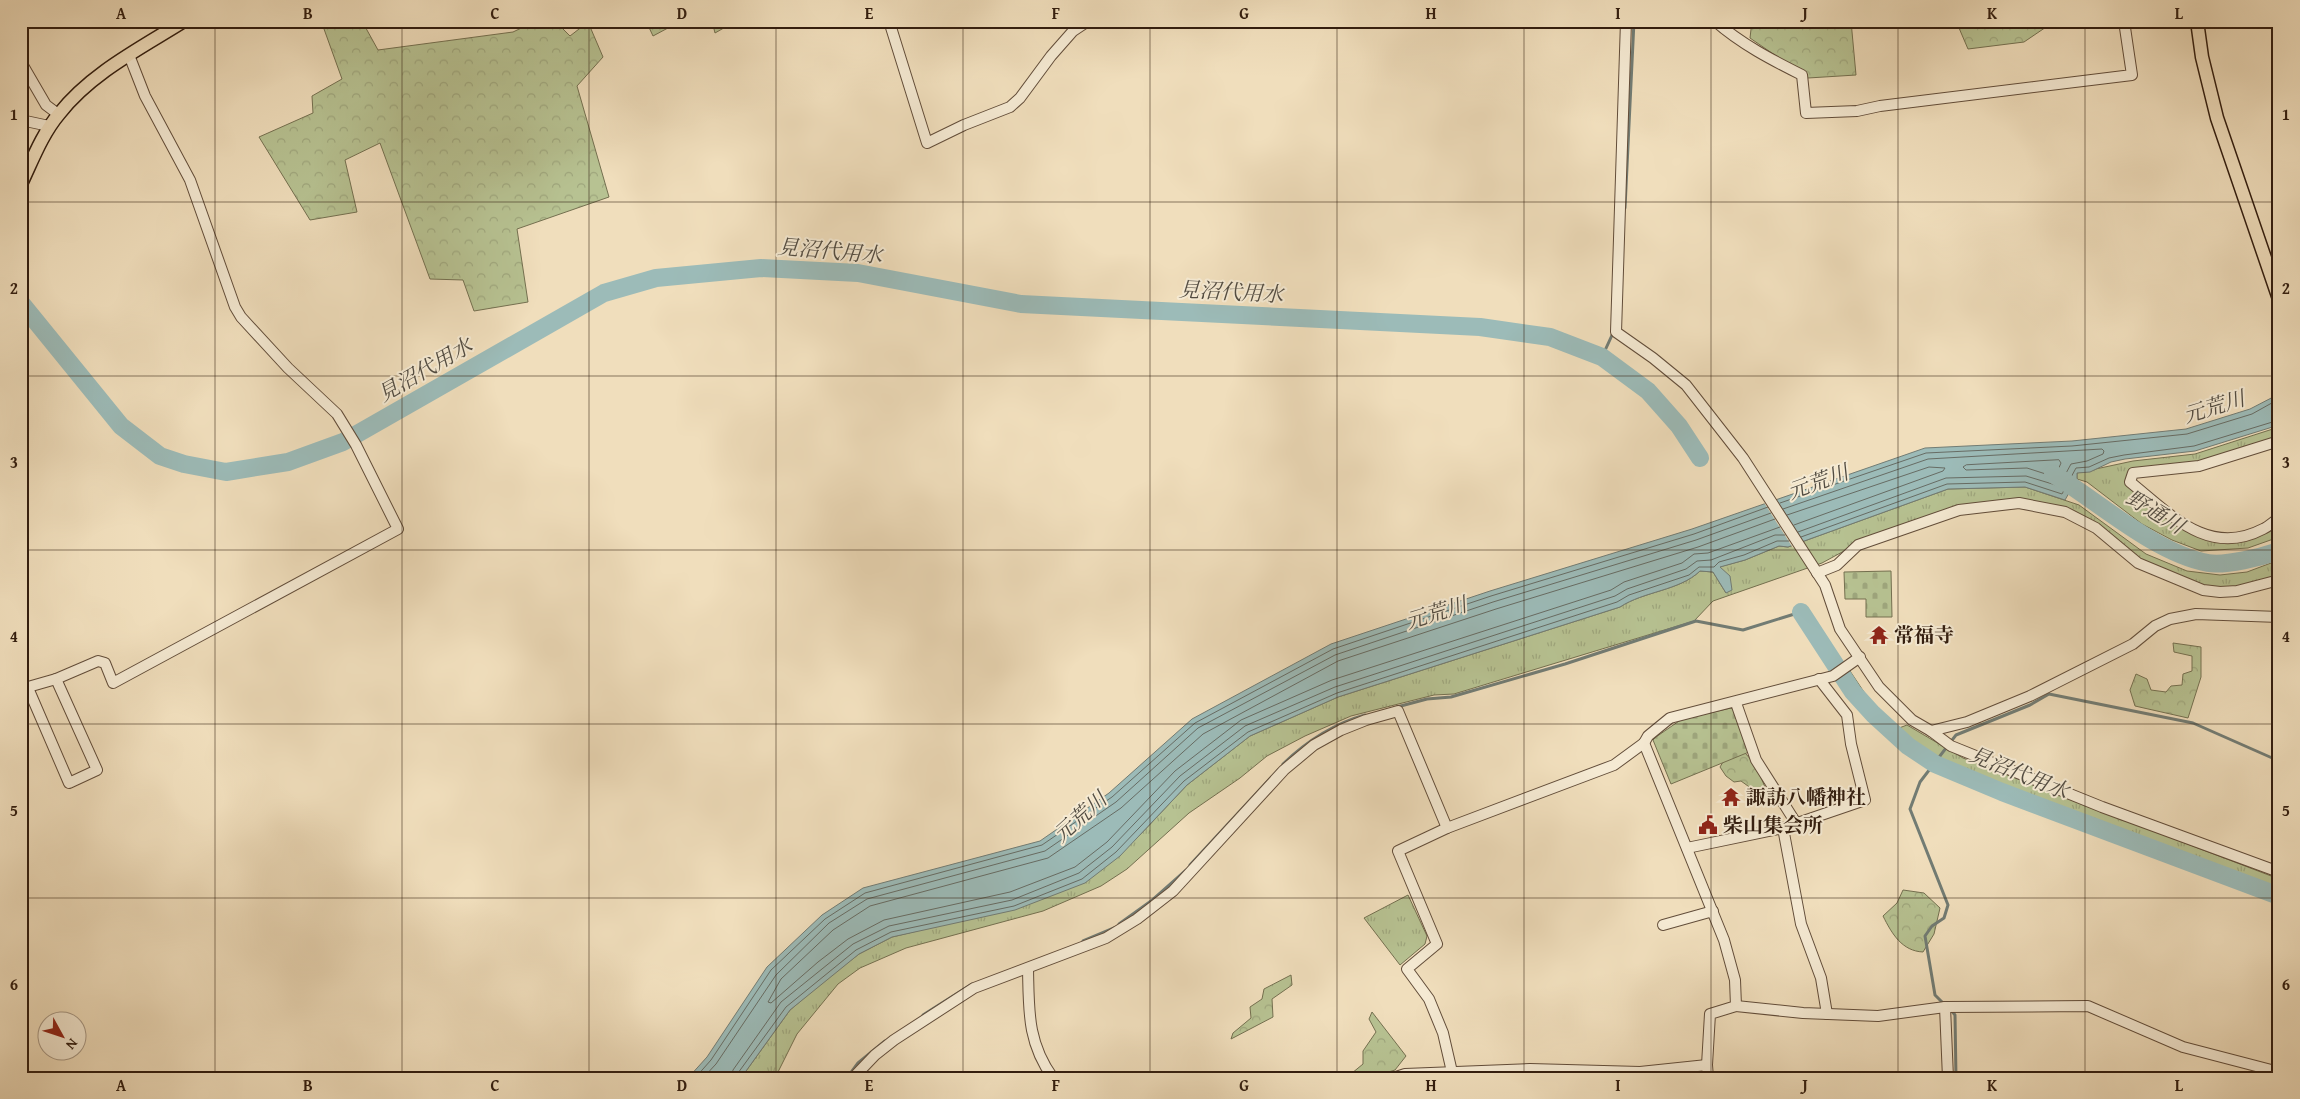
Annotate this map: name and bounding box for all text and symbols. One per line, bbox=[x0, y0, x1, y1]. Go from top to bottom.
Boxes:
text: A bbox=[116, 1, 127, 25]
text: B bbox=[303, 1, 313, 25]
text: C bbox=[490, 1, 500, 25]
text: D bbox=[677, 1, 687, 25]
text: E bbox=[865, 1, 874, 25]
text: F bbox=[1052, 1, 1060, 25]
text: G bbox=[1239, 1, 1249, 25]
text: H bbox=[1425, 1, 1437, 25]
text: I bbox=[1615, 1, 1621, 25]
text: J bbox=[1799, 1, 1808, 25]
text: K bbox=[1987, 1, 1998, 25]
text: L bbox=[2175, 1, 2184, 25]
text: 1 bbox=[10, 102, 18, 126]
text: 1 bbox=[2282, 102, 2290, 126]
water label: 見沼代用水 bbox=[776, 230, 886, 271]
water label: 見沼代用水 bbox=[1178, 273, 1286, 310]
text: 2 bbox=[10, 276, 18, 300]
text: 2 bbox=[2282, 276, 2290, 300]
water label: 見沼代用水 bbox=[372, 329, 480, 409]
water label: 元荒川 bbox=[2179, 382, 2250, 431]
text: 3 bbox=[10, 450, 18, 474]
text: 3 bbox=[2282, 450, 2290, 474]
water label: 元荒川 bbox=[1783, 456, 1855, 507]
water label: 野通川 bbox=[2120, 482, 2192, 542]
water label: 元荒川 bbox=[1401, 588, 1472, 637]
place label: 常福寺 bbox=[1894, 620, 1954, 649]
text: 4 bbox=[10, 624, 18, 648]
temple icon: 常福寺 bbox=[1868, 624, 1890, 646]
text: 4 bbox=[2282, 624, 2290, 648]
water label: 見沼代用水 bbox=[1965, 738, 2076, 807]
place label: 諏訪八幡神社 bbox=[1746, 782, 1866, 811]
water label: 元荒川 bbox=[1046, 783, 1115, 849]
temple icon: 諏訪八幡神社 bbox=[1720, 786, 1742, 808]
text: 5 bbox=[10, 798, 18, 822]
text: 5 bbox=[2282, 798, 2290, 822]
place label: 柴山集会所 bbox=[1723, 810, 1823, 839]
public building icon: 柴山集会所 bbox=[1697, 814, 1719, 836]
text: 6 bbox=[10, 972, 18, 996]
text: 6 bbox=[2282, 972, 2290, 996]
north arrow bbox=[38, 1012, 88, 1062]
text: N bbox=[61, 1034, 83, 1055]
text: A bbox=[116, 1073, 127, 1097]
text: B bbox=[303, 1073, 313, 1097]
text: C bbox=[490, 1073, 500, 1097]
text: D bbox=[677, 1073, 687, 1097]
text: E bbox=[865, 1073, 874, 1097]
text: F bbox=[1052, 1073, 1060, 1097]
text: G bbox=[1239, 1073, 1249, 1097]
text: H bbox=[1425, 1073, 1437, 1097]
text: I bbox=[1615, 1073, 1621, 1097]
text: J bbox=[1799, 1073, 1808, 1097]
text: K bbox=[1987, 1073, 1998, 1097]
text: L bbox=[2175, 1073, 2184, 1097]

